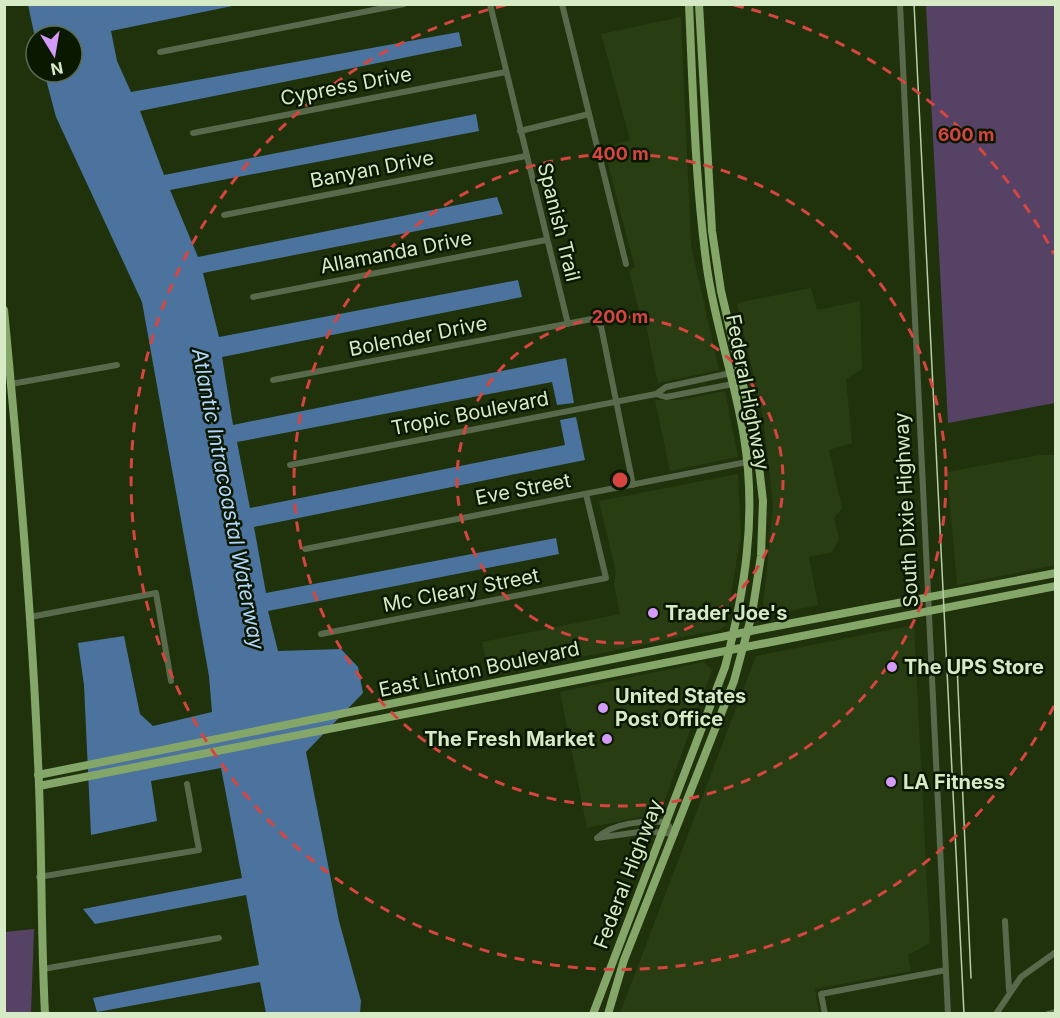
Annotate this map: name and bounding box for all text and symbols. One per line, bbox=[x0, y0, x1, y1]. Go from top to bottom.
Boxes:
north arrow bbox=[24, 24, 84, 84]
text: N bbox=[49, 58, 65, 80]
street label: Cypress Drive bbox=[278, 62, 414, 110]
text: 600 m bbox=[938, 124, 994, 145]
text: 400 m bbox=[591, 143, 649, 164]
street label: Banyan Drive bbox=[308, 145, 436, 193]
street label: Spanish Trail bbox=[533, 160, 585, 284]
street label: Allamanda Drive bbox=[318, 226, 474, 278]
text: 200 m bbox=[592, 306, 648, 327]
street label: Bolender Drive bbox=[347, 311, 489, 361]
street label: Federal Highway bbox=[721, 312, 775, 472]
water label: Atlantic Intracoastal Waterway bbox=[187, 345, 270, 653]
street label: Tropic Boulevard bbox=[389, 386, 551, 440]
street label: South Dixie Highway bbox=[889, 412, 923, 608]
street label: Eve Street bbox=[473, 468, 573, 510]
centre of rings bbox=[610, 470, 630, 490]
street label: Mc Cleary Street bbox=[381, 563, 542, 617]
place label: Trader Joe's bbox=[665, 601, 787, 625]
marker: Trader Joe's bbox=[646, 606, 660, 620]
street label: East Linton Boulevard bbox=[376, 636, 582, 702]
place label: The UPS Store bbox=[904, 655, 1044, 679]
marker: The UPS Store bbox=[885, 660, 899, 674]
place label: United States Post Office bbox=[615, 684, 746, 731]
marker: United States Post Office bbox=[596, 701, 610, 715]
place label: The Fresh Market bbox=[424, 727, 595, 751]
marker: The Fresh Market bbox=[600, 732, 614, 746]
place label: LA Fitness bbox=[903, 770, 1005, 794]
marker: LA Fitness bbox=[884, 775, 898, 789]
street label: Federal Highway bbox=[588, 796, 668, 952]

